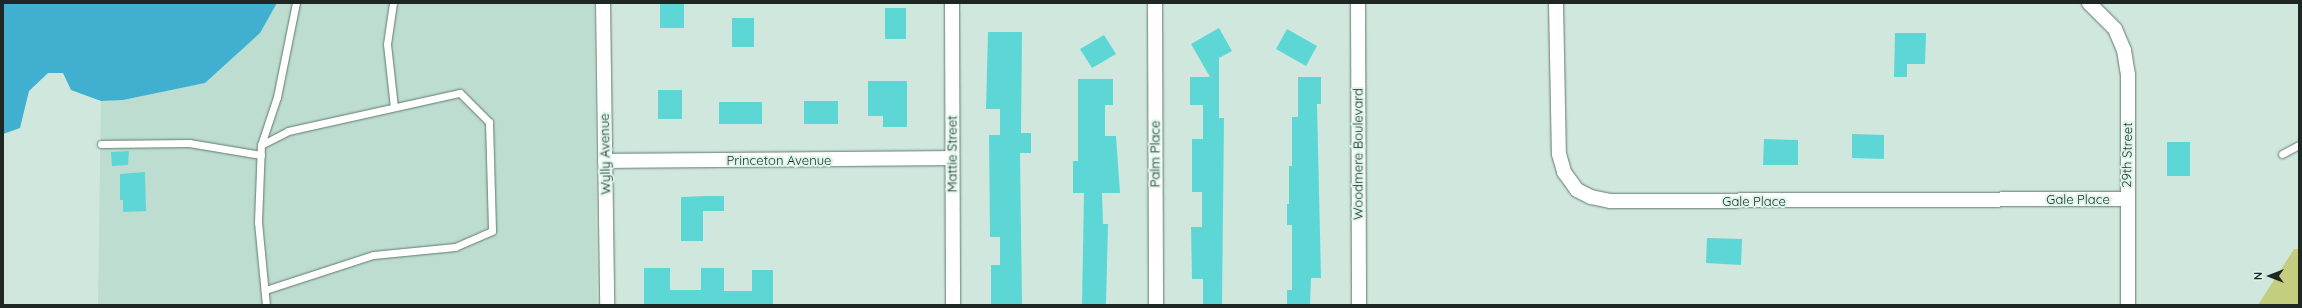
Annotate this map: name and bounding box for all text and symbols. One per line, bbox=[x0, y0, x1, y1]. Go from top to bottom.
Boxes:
street label: Woodmere Boulevard bbox=[1350, 88, 1366, 220]
street label: Wylly Avenue bbox=[596, 113, 614, 195]
street label: Mattie Street bbox=[944, 116, 960, 192]
street label: Palm Place bbox=[1147, 121, 1163, 187]
street label: 29th Street bbox=[2119, 122, 2135, 188]
street label: Princeton Avenue bbox=[727, 152, 831, 168]
street label: Gale Place bbox=[2046, 191, 2110, 207]
street label: Gale Place bbox=[1722, 193, 1786, 209]
north arrow bbox=[2250, 256, 2290, 296]
text: N bbox=[2251, 272, 2265, 280]

